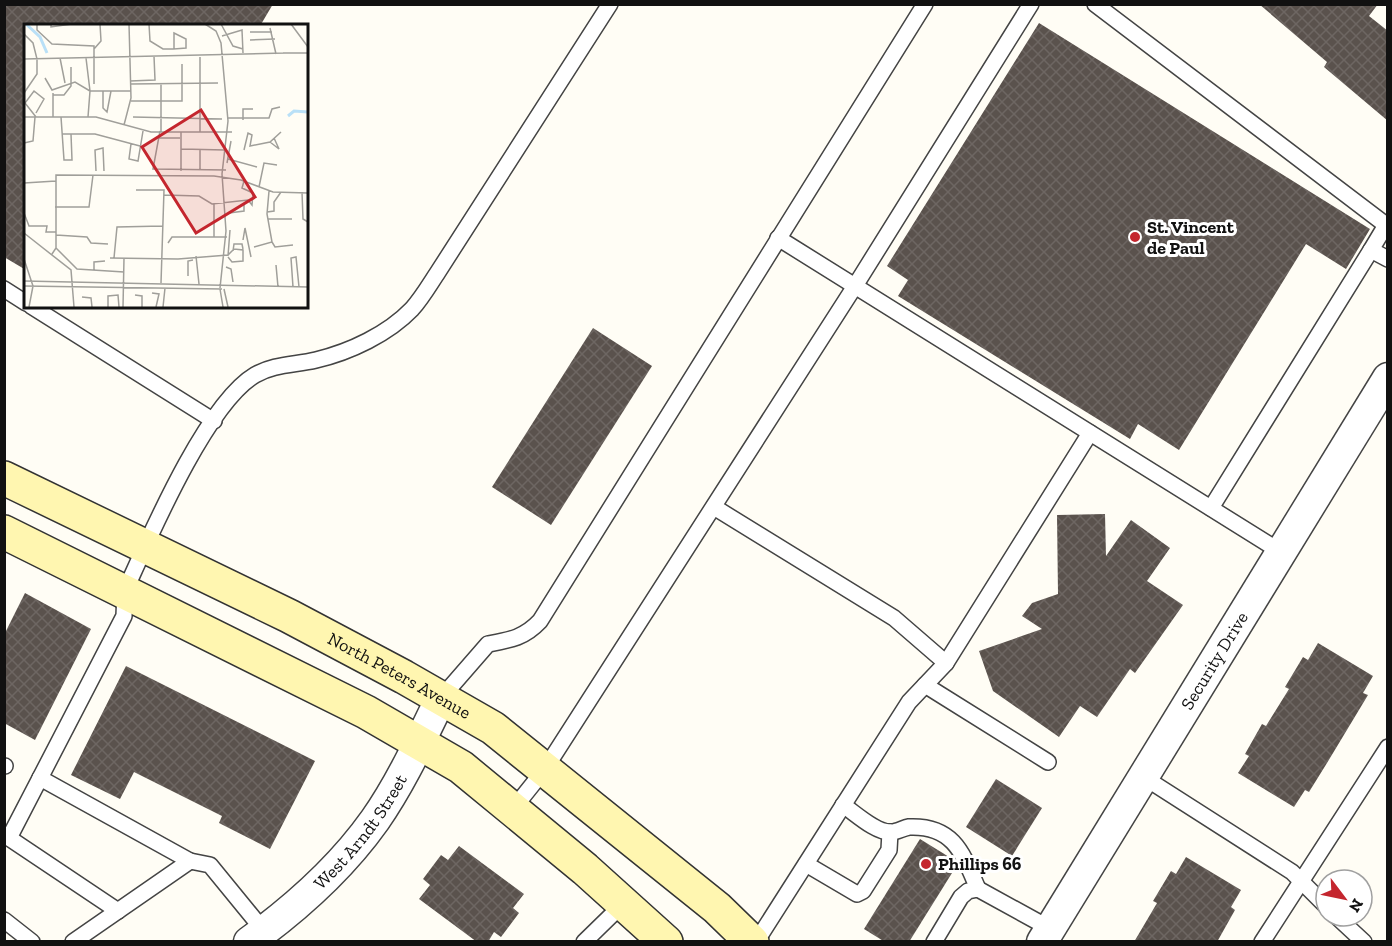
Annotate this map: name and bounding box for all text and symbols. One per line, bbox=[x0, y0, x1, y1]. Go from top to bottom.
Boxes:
inset map bbox=[24, 24, 308, 308]
place label: St. Vincent de Paul bbox=[1147, 216, 1235, 259]
marker: St. Vincent de Paul bbox=[1128, 230, 1142, 244]
street label: Security Drive bbox=[1176, 608, 1253, 714]
street label: North Peters Avenue bbox=[324, 628, 475, 724]
street label: West Arndt Street bbox=[309, 770, 412, 894]
place label: Phillips 66 bbox=[938, 853, 1022, 875]
marker: Phillips 66 bbox=[919, 857, 933, 871]
north arrow bbox=[1314, 868, 1374, 928]
text: N bbox=[1345, 895, 1368, 916]

